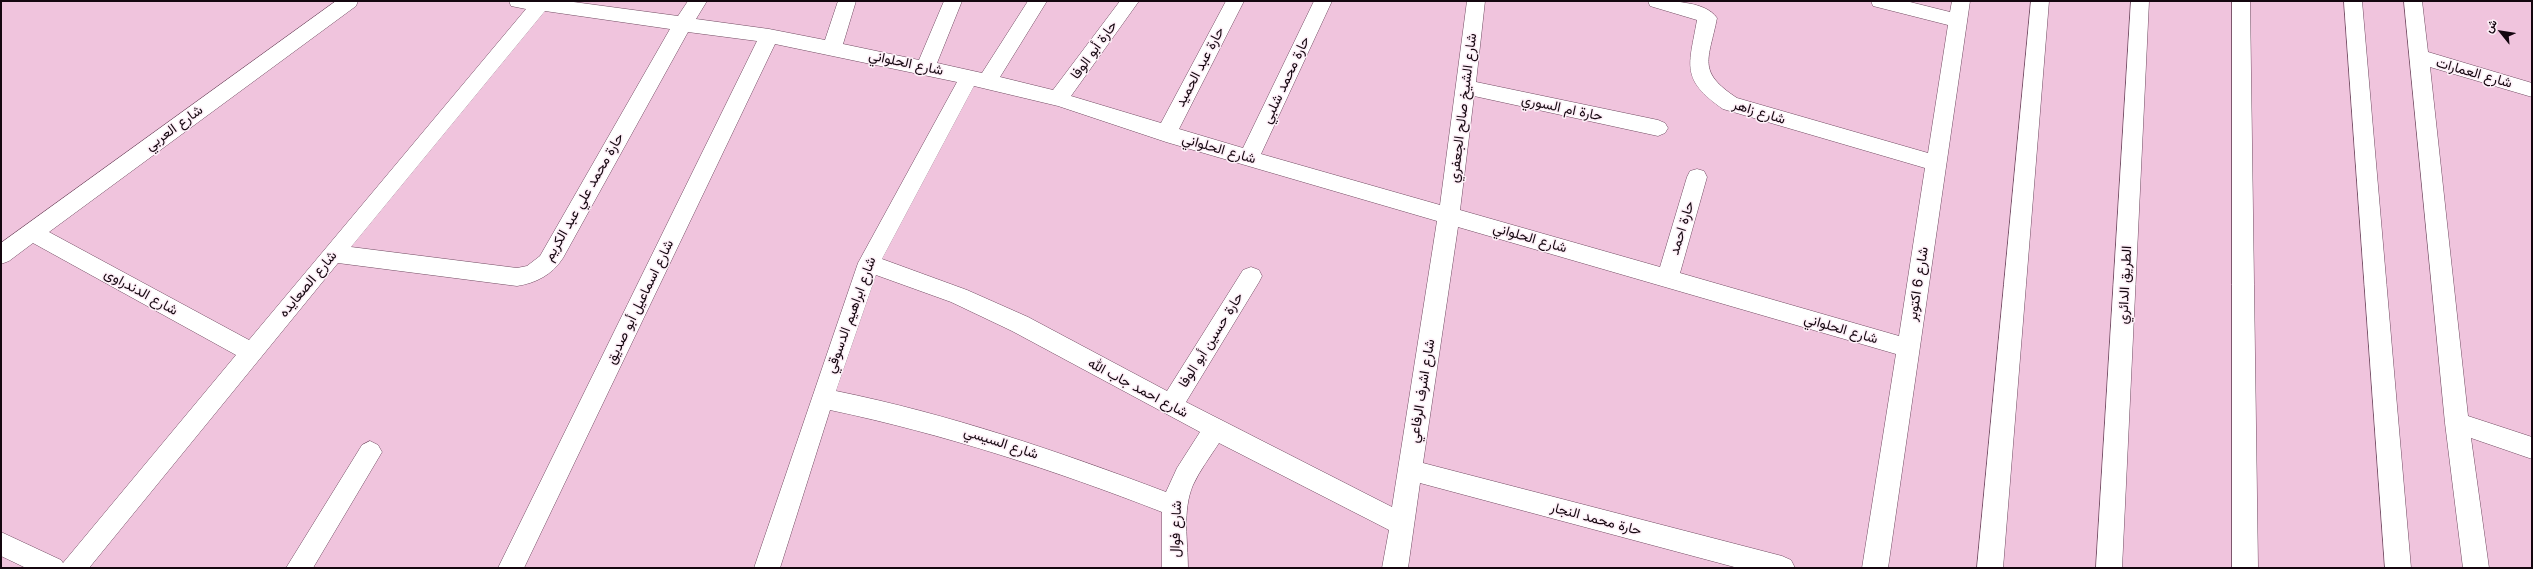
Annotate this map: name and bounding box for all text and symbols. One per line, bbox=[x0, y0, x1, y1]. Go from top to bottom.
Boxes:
north arrow bbox=[2481, 12, 2521, 52]
street label: حارة أبو الوفا bbox=[1067, 17, 1121, 83]
text: ش bbox=[2481, 17, 2500, 35]
street label: حارة عبد الحميد bbox=[1172, 24, 1228, 110]
street label: شارع الشيخ صالح الجعفري bbox=[1445, 32, 1481, 184]
street label: حارة محمد شلبي bbox=[1258, 34, 1314, 126]
street label: شارع الحلواني bbox=[867, 47, 945, 79]
street label: شارع العمارات bbox=[2434, 54, 2514, 92]
street label: حارة ام السوري bbox=[1520, 91, 1604, 125]
street label: شارع زاهر bbox=[1731, 96, 1787, 128]
street label: شارع العربي bbox=[142, 102, 206, 154]
street label: حارة محمد علي عبد الكريم bbox=[540, 130, 628, 264]
street label: شارع الحلواني bbox=[1180, 130, 1258, 168]
street label: حارة احمد bbox=[1666, 199, 1698, 257]
street label: شارع الحلواني bbox=[1491, 219, 1569, 257]
street label: شارع اسماعيل أبو صديق bbox=[603, 237, 677, 367]
street label: الطريق الدائري bbox=[2115, 245, 2135, 325]
street label: شارع 6 اكتوبر bbox=[1904, 246, 1932, 322]
street label: شارع الصعايده bbox=[275, 247, 341, 321]
street label: شارع ابراهيم الدسوقي bbox=[822, 255, 880, 375]
street label: شارع الدندراوى bbox=[101, 265, 181, 319]
street label: حارة حسين أبو الوفا bbox=[1175, 289, 1247, 391]
street label: شارع الحلواني bbox=[1802, 310, 1880, 348]
street label: شارع اشرف الرفاعي bbox=[1405, 338, 1439, 444]
street label: شارع احمد جاب الله bbox=[1085, 355, 1191, 421]
street label: شارع السيسي bbox=[962, 423, 1040, 463]
street label: حارة محمد النجار bbox=[1549, 499, 1643, 539]
street label: شارع فوال bbox=[1167, 500, 1185, 558]

